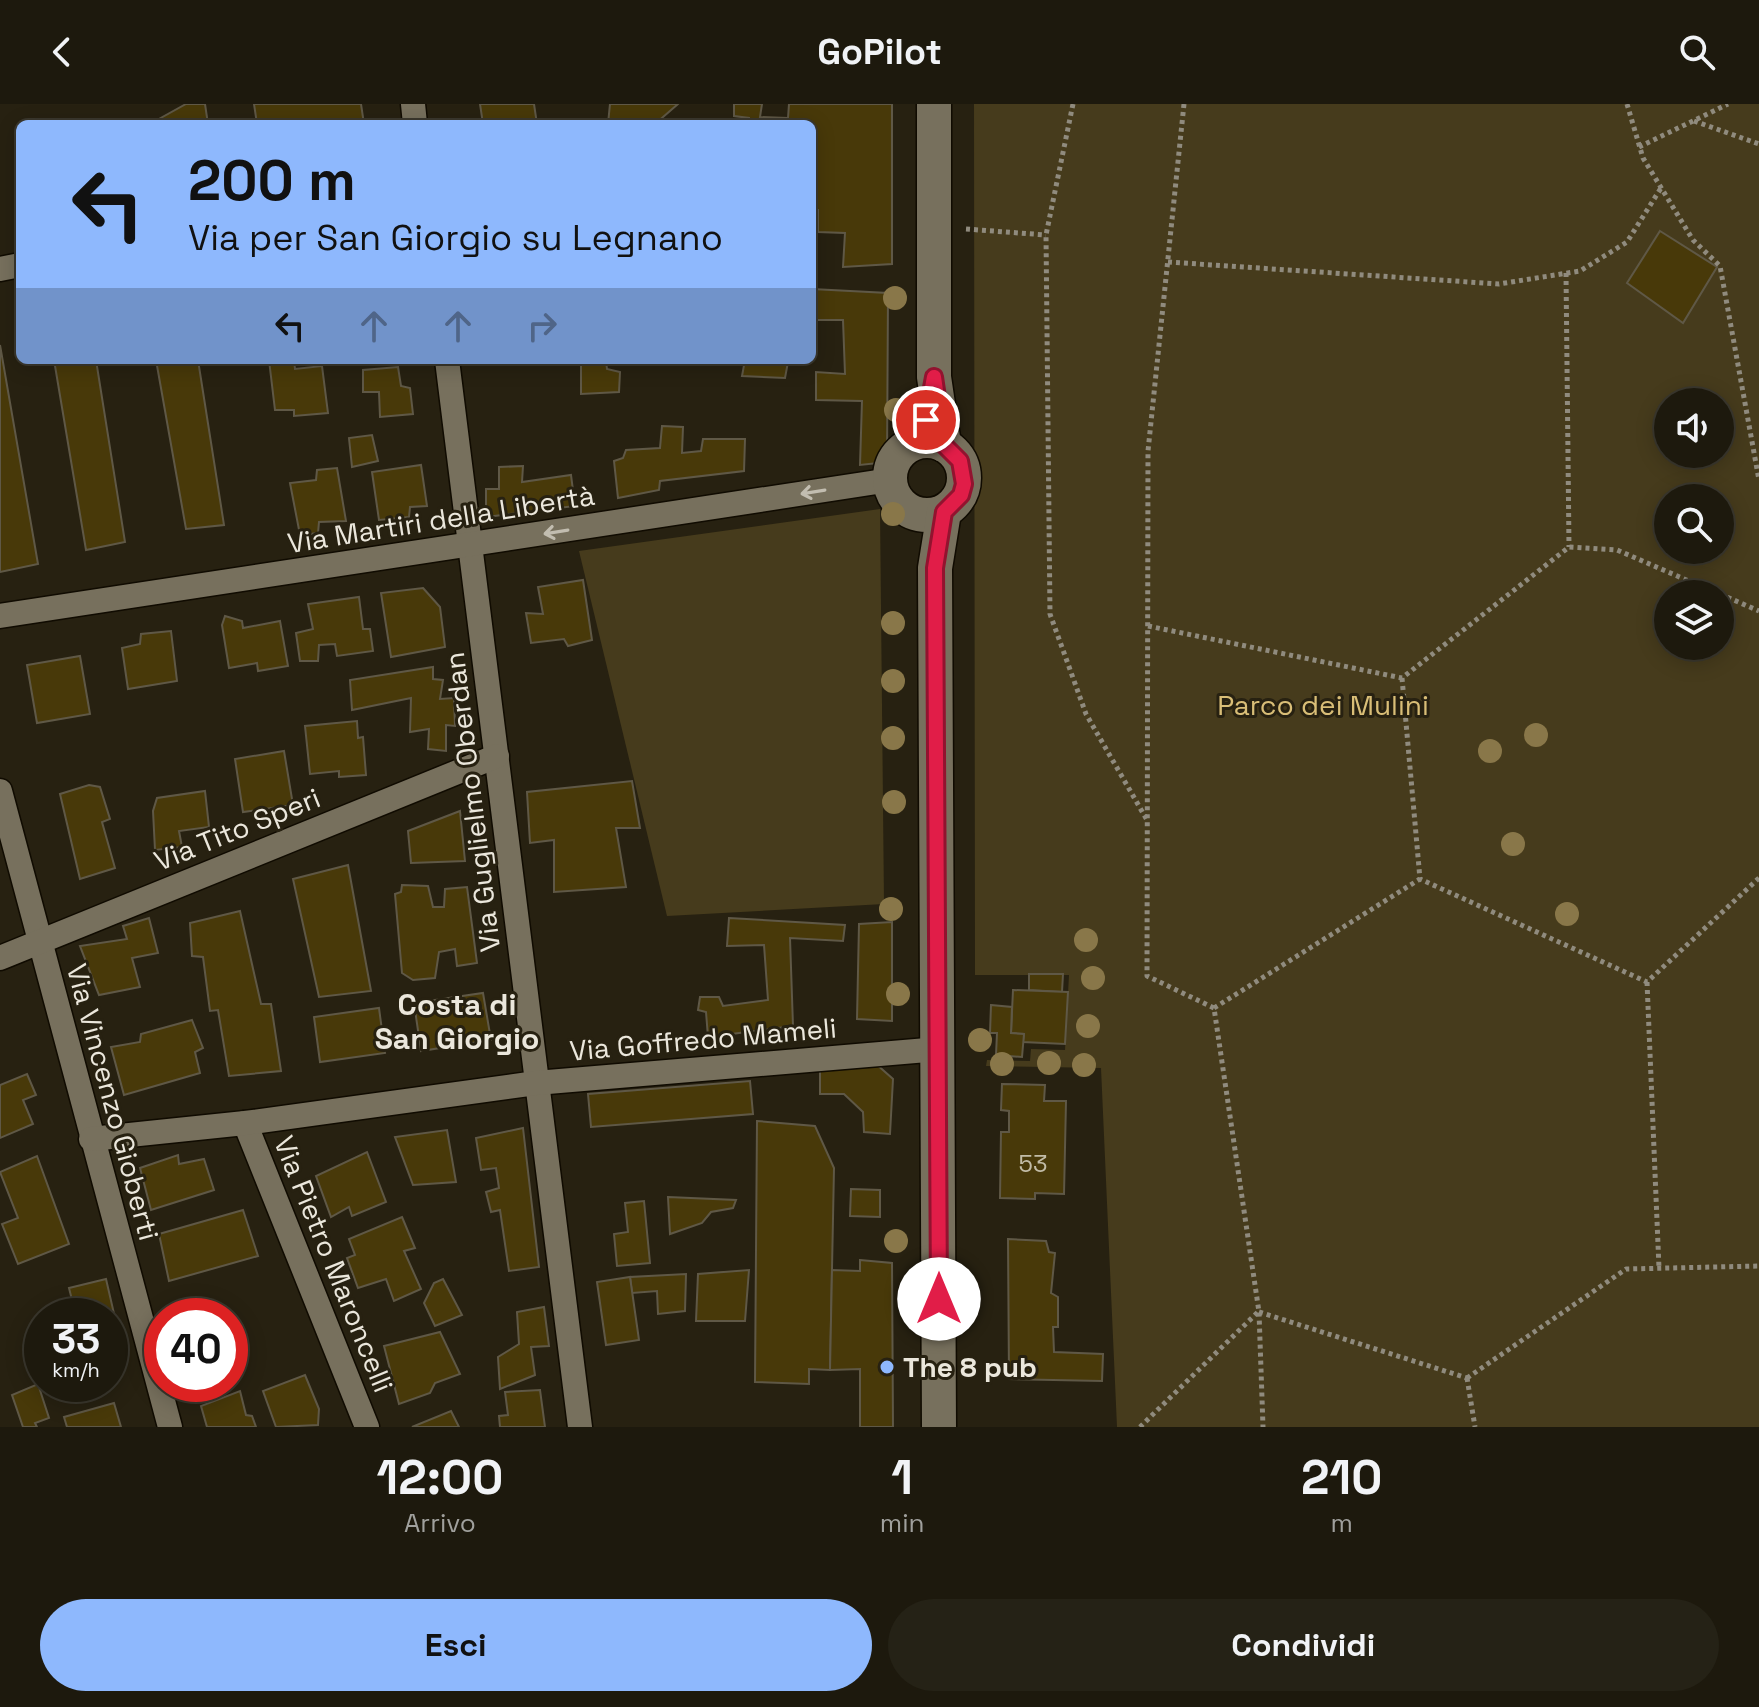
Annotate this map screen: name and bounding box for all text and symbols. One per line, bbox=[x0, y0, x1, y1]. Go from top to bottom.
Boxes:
text: GoPilot bbox=[817, 29, 942, 75]
icon: back bbox=[40, 30, 84, 74]
icon: search bbox=[1675, 30, 1719, 74]
text: 200 m bbox=[188, 145, 356, 216]
icon: left bbox=[56, 152, 160, 256]
text: Via per San Giorgio su Legnano bbox=[188, 215, 723, 261]
icon: left bbox=[268, 304, 312, 348]
icon: ahead bbox=[352, 304, 396, 348]
icon: ahead bbox=[436, 304, 480, 348]
icon: right bbox=[520, 304, 564, 348]
pin bbox=[892, 386, 960, 454]
map controls bbox=[1654, 388, 1734, 660]
button: sound bbox=[1654, 388, 1734, 468]
icon: arrive bbox=[904, 398, 948, 442]
street label: Via Martiri della Libertà bbox=[285, 477, 597, 561]
button: search bbox=[1654, 484, 1734, 564]
one-way arrow bbox=[801, 485, 826, 500]
one-way arrow bbox=[544, 525, 569, 540]
button: layers bbox=[1654, 580, 1734, 660]
street label: Via Guglielmo Oberdan bbox=[436, 650, 508, 954]
park label: Parco dei Mulini bbox=[1217, 687, 1429, 723]
street label: Via Tito Speri bbox=[149, 779, 325, 879]
street label: Via Vincenzo Gioberti bbox=[59, 960, 167, 1244]
district label: Costa di San Giorgio bbox=[375, 985, 539, 1058]
street label: Via Goffredo Mameli bbox=[568, 1009, 838, 1069]
street label: Via Pietro Maroncelli bbox=[266, 1131, 402, 1397]
house number: 53 bbox=[1019, 1148, 1047, 1179]
position arrow bbox=[897, 1257, 981, 1341]
speed limit sign: 40 bbox=[144, 1298, 248, 1402]
text: 33 bbox=[52, 1314, 100, 1365]
place label: The 8 pub bbox=[903, 1349, 1037, 1385]
text: km/h bbox=[52, 1357, 100, 1383]
marker: The 8 pub bbox=[878, 1358, 896, 1376]
text: 12:00 bbox=[377, 1447, 503, 1508]
text: 1 bbox=[891, 1447, 913, 1508]
text: 210 bbox=[1301, 1447, 1382, 1508]
text: Arrivo bbox=[404, 1506, 476, 1540]
text: min bbox=[880, 1506, 925, 1540]
text: m bbox=[1331, 1506, 1353, 1540]
button: Esci bbox=[40, 1599, 872, 1691]
button: Condividi bbox=[888, 1599, 1719, 1691]

